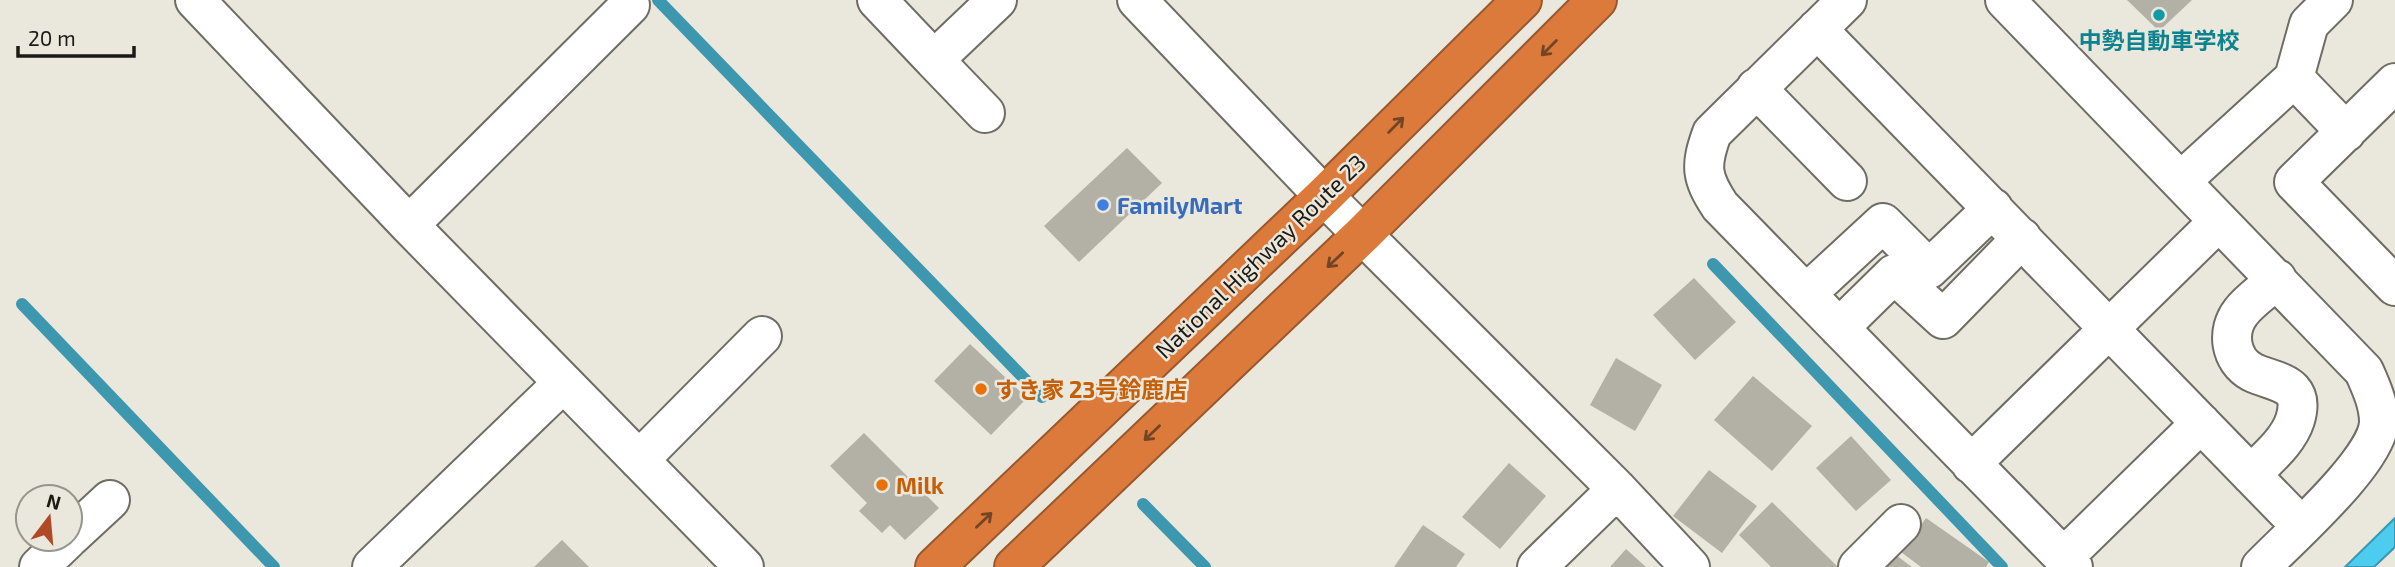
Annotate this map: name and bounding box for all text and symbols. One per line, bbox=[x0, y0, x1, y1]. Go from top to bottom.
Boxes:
marker: 中勢自動車学校 bbox=[2151, 7, 2167, 23]
scale bar bbox=[18, 14, 133, 58]
text: 20 m bbox=[28, 25, 76, 50]
place label: 中勢自動車学校 bbox=[2079, 26, 2240, 54]
one-way arrow bbox=[1541, 40, 1558, 57]
one-way arrow bbox=[1387, 116, 1404, 133]
street label: National Highway Route 23 bbox=[1149, 148, 1371, 364]
place label: FamilyMart bbox=[1117, 191, 1242, 219]
marker: FamilyMart bbox=[1095, 197, 1111, 213]
one-way arrow bbox=[1327, 251, 1344, 268]
place label: すき家 23号鈴鹿店 bbox=[995, 375, 1187, 403]
marker: すき家 23号鈴鹿店 bbox=[973, 381, 989, 397]
one-way arrow bbox=[1144, 425, 1161, 442]
place label: Milk bbox=[896, 471, 944, 499]
marker: Milk bbox=[874, 477, 890, 493]
north arrow bbox=[14, 483, 84, 553]
text: N bbox=[44, 488, 64, 514]
one-way arrow bbox=[975, 511, 992, 528]

